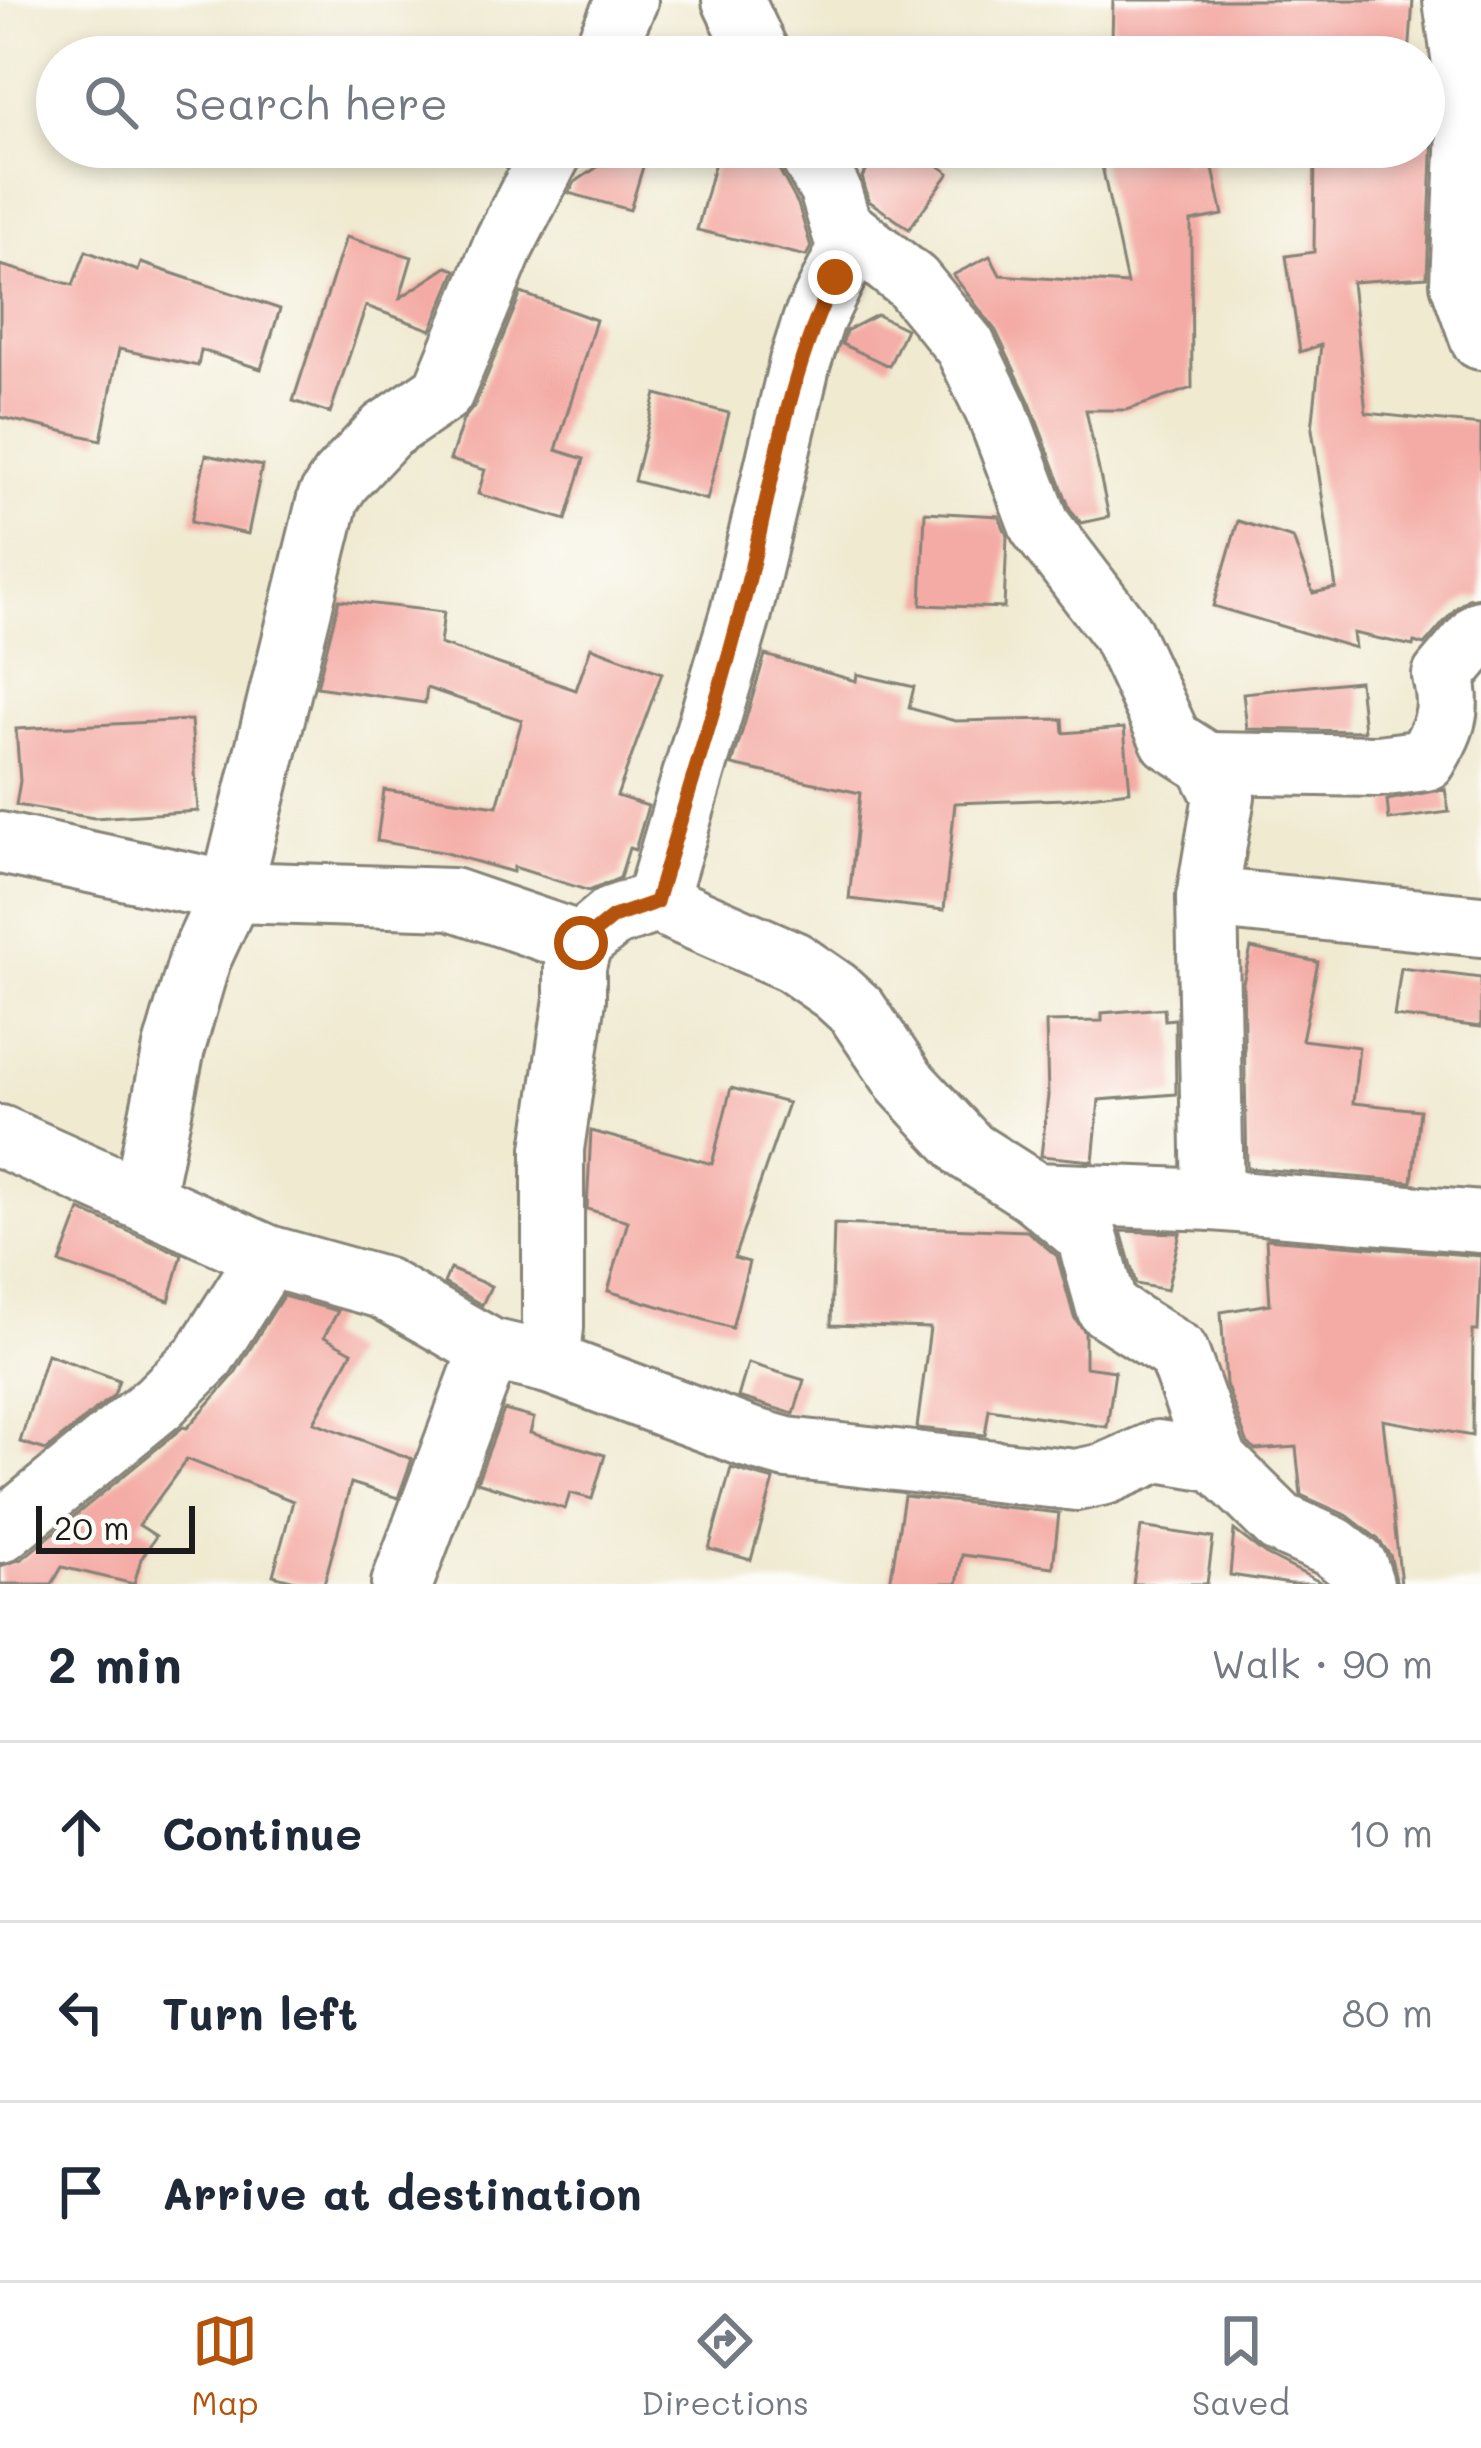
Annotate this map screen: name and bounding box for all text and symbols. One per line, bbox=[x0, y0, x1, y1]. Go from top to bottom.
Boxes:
search box bbox=[36, 36, 1445, 168]
icon: search bbox=[78, 69, 144, 135]
text: Search here bbox=[174, 73, 448, 131]
route end bbox=[808, 250, 862, 304]
route start bbox=[554, 916, 608, 970]
scale bar bbox=[36, 1500, 195, 1553]
text: 20 m bbox=[54, 1505, 130, 1548]
text: 2 min bbox=[48, 1629, 182, 1696]
text: Walk · 90 m bbox=[1211, 1637, 1433, 1688]
icon: ahead bbox=[48, 1799, 114, 1865]
text: Continue bbox=[162, 1803, 362, 1861]
text: 10 m bbox=[1348, 1806, 1433, 1857]
icon: left bbox=[48, 1979, 114, 2045]
text: Turn left bbox=[162, 1983, 358, 2041]
text: 80 m bbox=[1342, 1986, 1433, 2037]
icon: arrive bbox=[48, 2159, 114, 2225]
text: Arrive at destination bbox=[162, 2163, 642, 2221]
tab: Map bbox=[191, 2308, 259, 2423]
tab: Directions bbox=[641, 2308, 809, 2423]
tab: Saved bbox=[1192, 2308, 1290, 2423]

